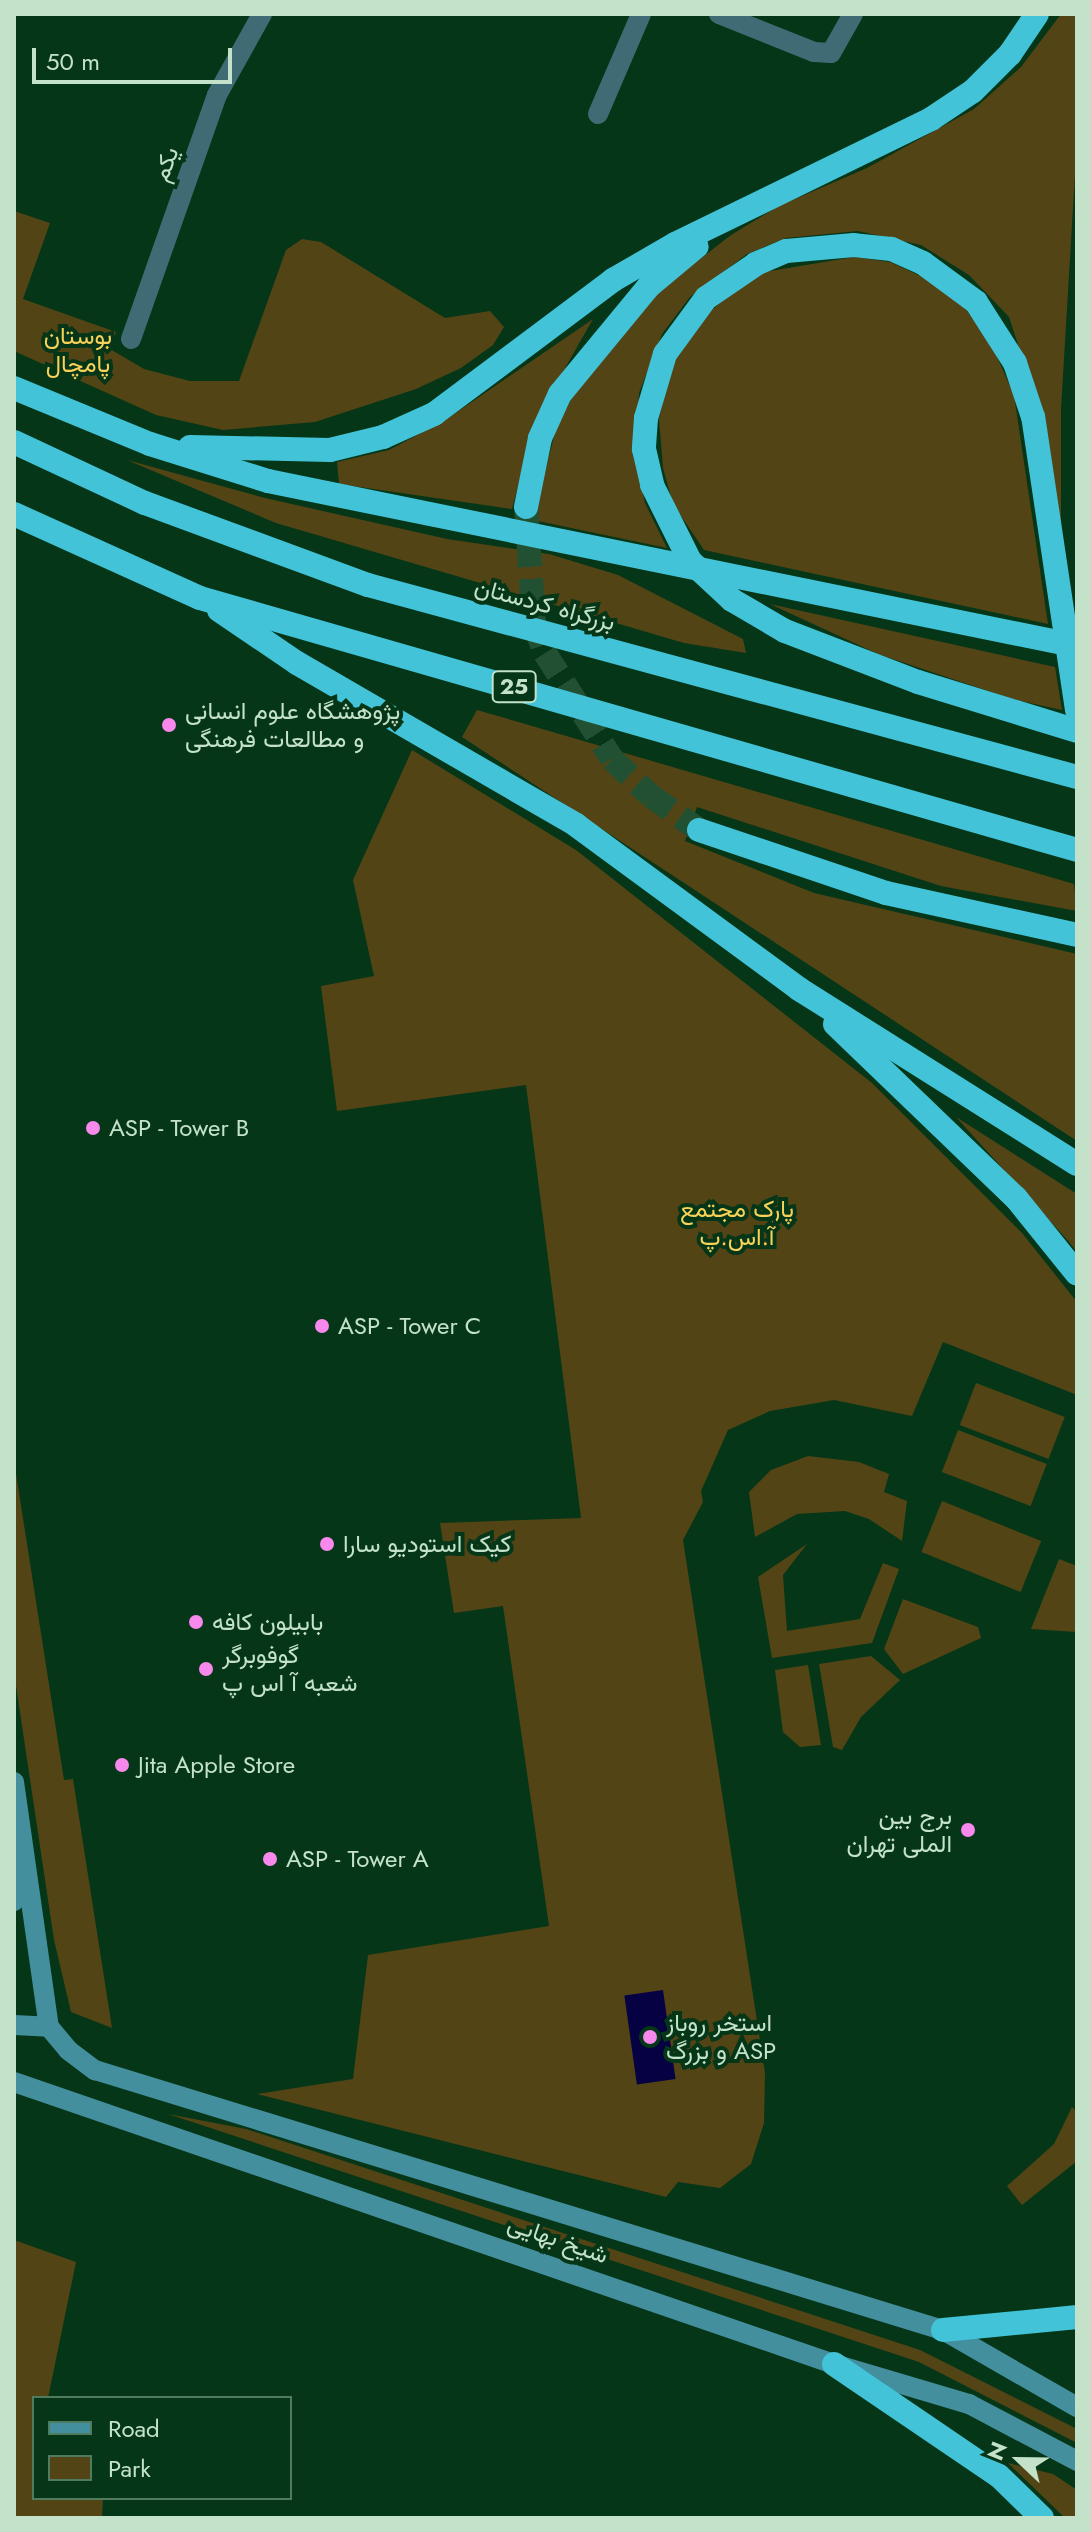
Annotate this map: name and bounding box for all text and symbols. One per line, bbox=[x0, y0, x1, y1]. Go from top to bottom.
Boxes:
scale bar bbox=[36, 32, 236, 82]
text: 50 m bbox=[46, 44, 100, 79]
street label: یکم bbox=[145, 143, 185, 185]
park label: بوستان پامچال bbox=[44, 322, 112, 378]
street label: بزرگراه کردستان bbox=[472, 571, 618, 637]
road number: 25 bbox=[490, 669, 538, 705]
place label: پژوهشگاه علوم انسانی و مطالعات فرهنگی bbox=[185, 697, 400, 753]
marker: پژوهشگاه علوم انسانی و مطالعات فرهنگی bbox=[160, 716, 178, 734]
place label: ASP - Tower B bbox=[109, 1114, 249, 1142]
marker: ASP - Tower B bbox=[84, 1119, 102, 1137]
park label: پارک مجتمع آ.اس.پ bbox=[680, 1195, 794, 1251]
place label: ASP - Tower C bbox=[338, 1312, 481, 1340]
marker: ASP - Tower C bbox=[313, 1317, 331, 1335]
place label: کیک استودیو سارا bbox=[343, 1530, 511, 1558]
marker: کیک استودیو سارا bbox=[318, 1535, 336, 1553]
place label: بابیلون کافه bbox=[212, 1608, 323, 1636]
marker: بابیلون کافه bbox=[187, 1613, 205, 1631]
place label: گوفوبرگر شعبه آ اس پ bbox=[222, 1641, 358, 1697]
marker: گوفوبرگر شعبه آ اس پ bbox=[197, 1660, 215, 1678]
place label: Jita Apple Store bbox=[138, 1751, 295, 1779]
marker: Jita Apple Store bbox=[113, 1756, 131, 1774]
place label: برج بین الملی تهران bbox=[847, 1802, 952, 1858]
marker: برج بین الملی تهران bbox=[959, 1821, 977, 1839]
place label: ASP - Tower A bbox=[286, 1845, 429, 1873]
marker: ASP - Tower A bbox=[261, 1850, 279, 1868]
place label: استخر روباز و بزرگ ASP bbox=[666, 2009, 776, 2065]
marker: استخر روباز و بزرگ ASP bbox=[641, 2028, 659, 2046]
street label: شیخ بهایی bbox=[504, 2208, 612, 2270]
legend bbox=[32, 2396, 292, 2500]
text: Road bbox=[108, 2411, 160, 2446]
north arrow bbox=[979, 2420, 1059, 2500]
text: N bbox=[979, 2437, 1015, 2465]
text: Park bbox=[108, 2451, 151, 2486]

